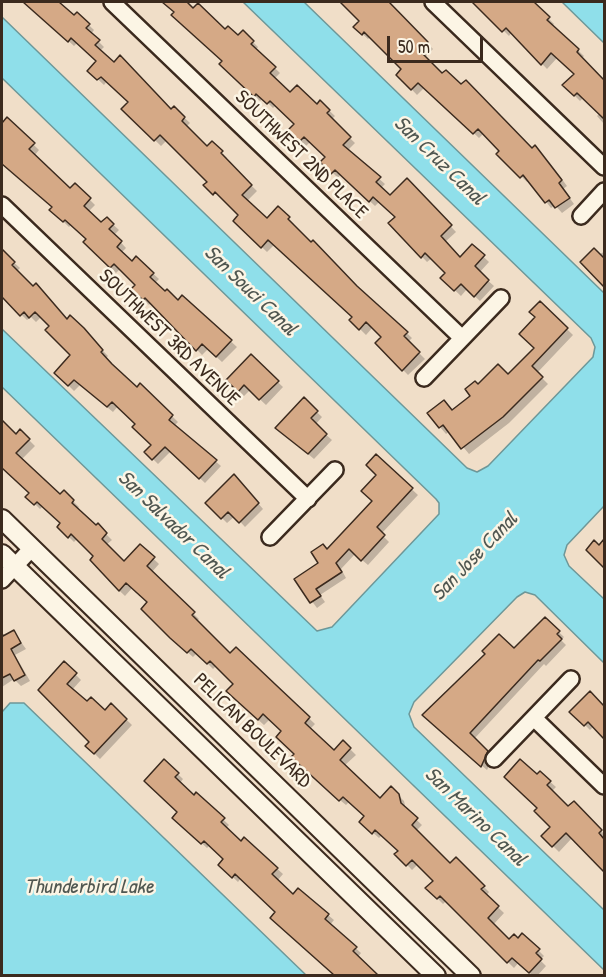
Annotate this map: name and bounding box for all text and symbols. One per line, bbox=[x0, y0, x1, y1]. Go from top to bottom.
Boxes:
scale bar bbox=[390, 24, 486, 62]
text: 50 m bbox=[398, 34, 430, 59]
street label: SOUTHWEST 2ND PLACE bbox=[230, 86, 372, 224]
water label: San Cruz Canal bbox=[388, 111, 490, 211]
water label: San Souci Canal bbox=[198, 240, 302, 342]
street label: SOUTHWEST 3RD AVENUE bbox=[93, 264, 245, 412]
water label: San Salvador Canal bbox=[112, 466, 234, 584]
water label: San Jose Canal bbox=[427, 508, 523, 606]
street label: PELICAN BOULEVARD bbox=[188, 669, 316, 793]
water label: San Marino Canal bbox=[419, 762, 531, 872]
water label: Thunderbird Lake bbox=[25, 874, 153, 900]

